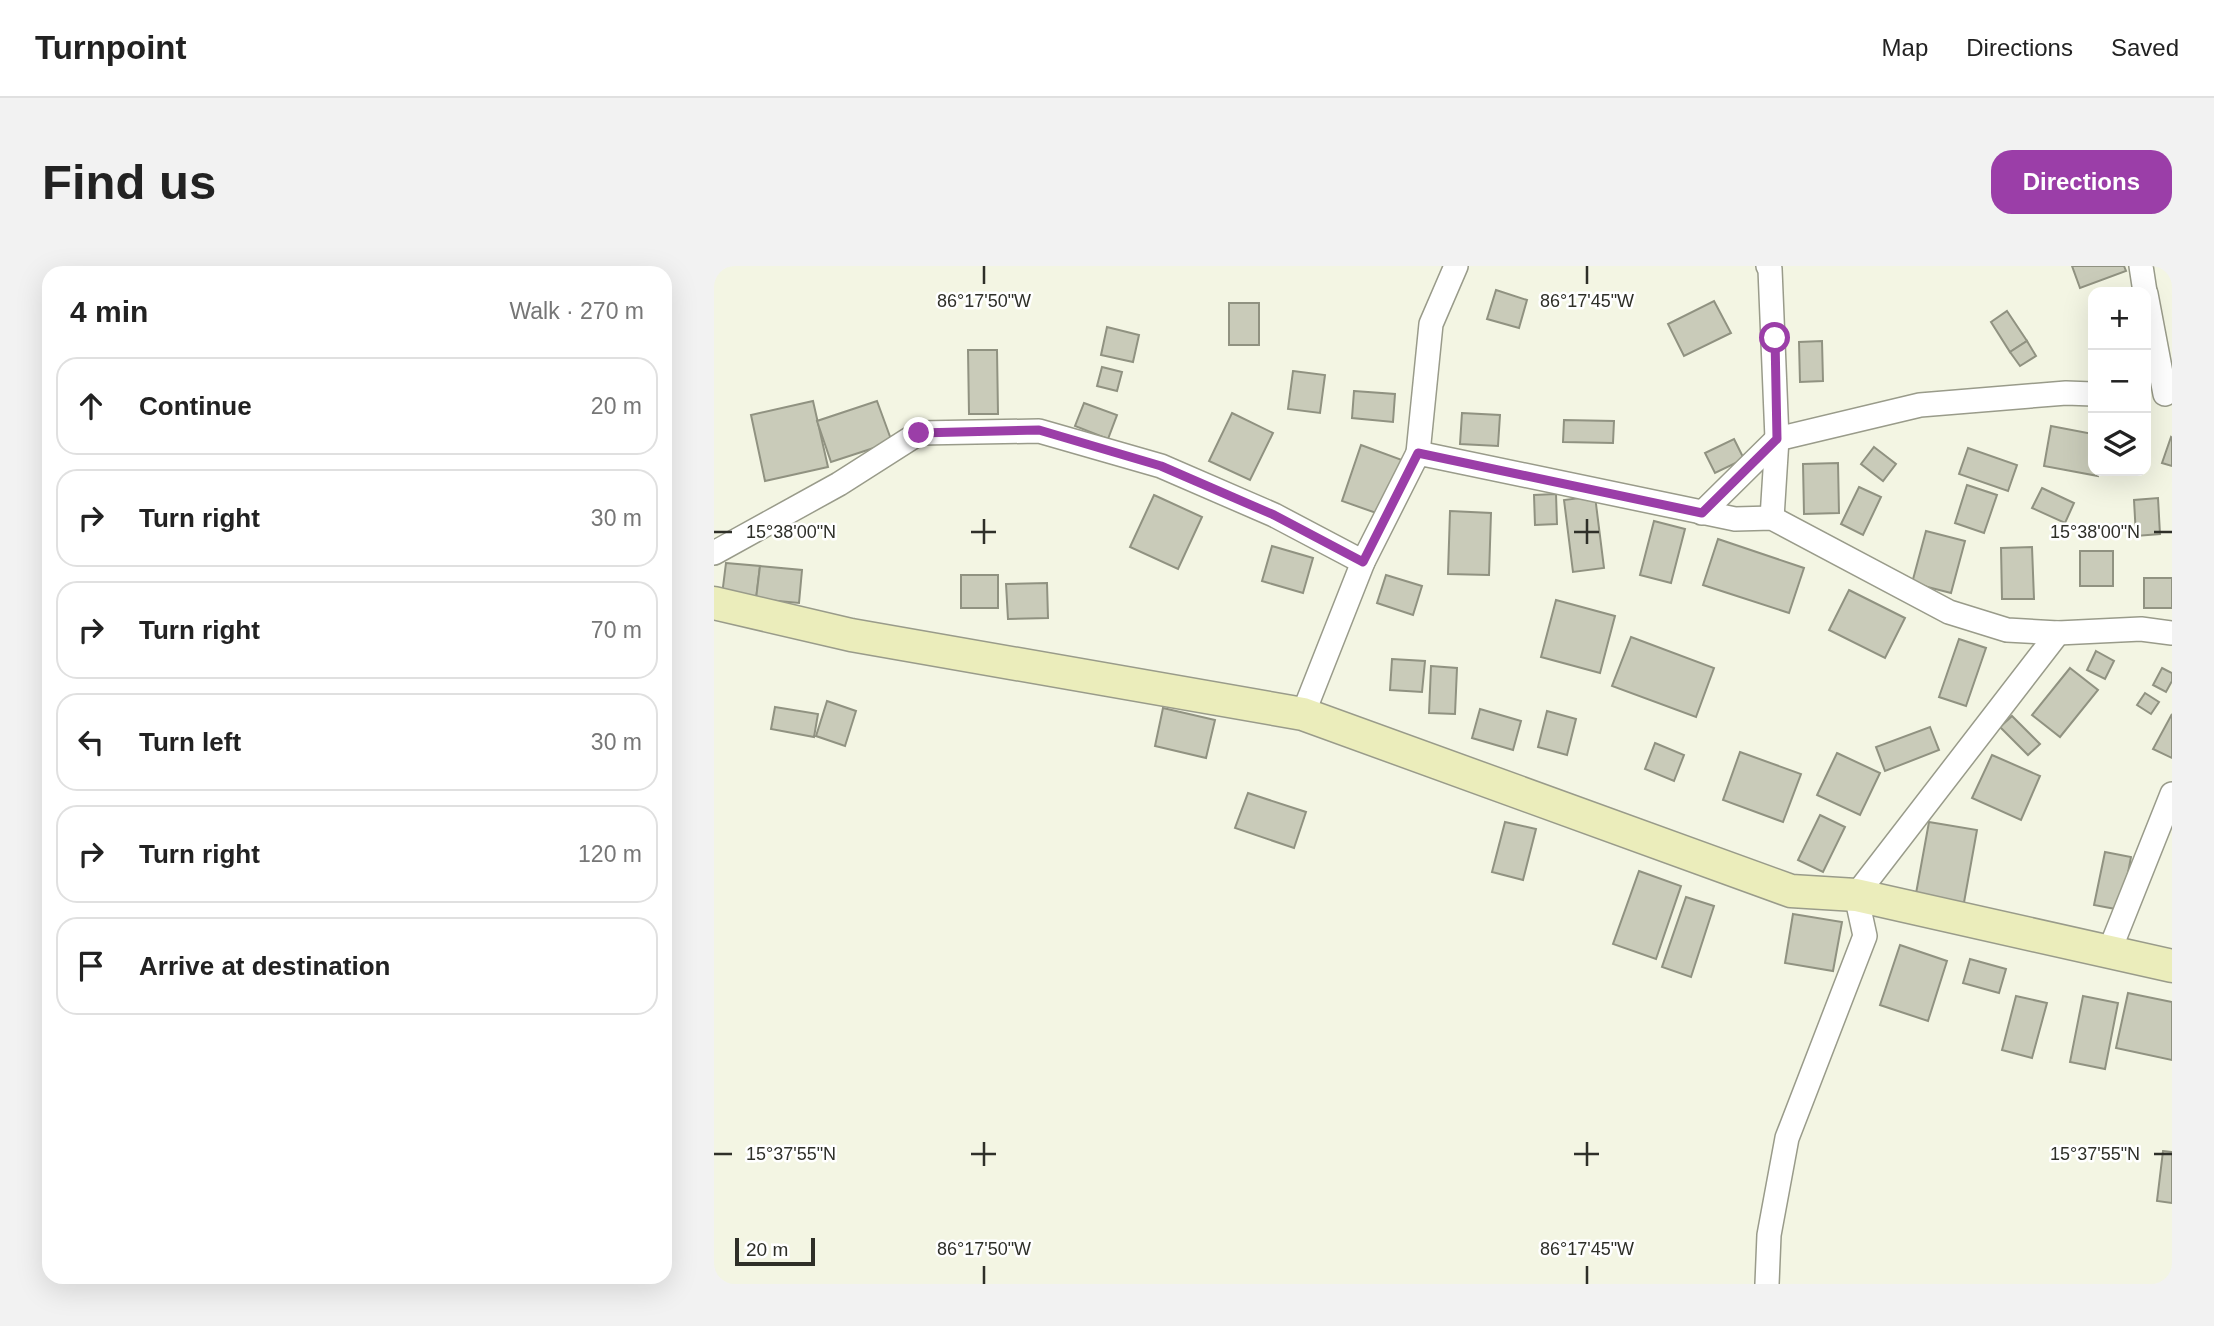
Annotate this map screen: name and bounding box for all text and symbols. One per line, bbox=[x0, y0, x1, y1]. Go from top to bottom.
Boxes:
text: Turnpoint bbox=[35, 29, 187, 66]
text: Map bbox=[1882, 34, 1928, 61]
text: Directions bbox=[1966, 34, 2073, 61]
text: Saved bbox=[2111, 34, 2179, 61]
button: Directions bbox=[1991, 150, 2172, 214]
text: Find us bbox=[42, 155, 216, 209]
map controls bbox=[2088, 287, 2151, 476]
button: + bbox=[2088, 287, 2151, 350]
text: 86°17'50"W bbox=[937, 291, 1031, 311]
text: 86°17'45"W bbox=[1540, 291, 1634, 311]
text: 4 min bbox=[70, 295, 148, 328]
text: Walk · 270 m bbox=[509, 298, 644, 324]
route start bbox=[1759, 322, 1790, 353]
button: − bbox=[2088, 350, 2151, 413]
icon: ahead bbox=[72, 387, 110, 425]
text: Continue bbox=[139, 391, 252, 421]
text: 20 m bbox=[591, 393, 642, 419]
button: layers bbox=[2088, 413, 2151, 476]
route end bbox=[903, 417, 934, 448]
icon: right bbox=[72, 499, 110, 537]
text: Turn right bbox=[139, 503, 260, 533]
text: 30 m bbox=[591, 505, 642, 531]
text: 15°38'00"N bbox=[746, 522, 836, 542]
text: 15°38'00"N bbox=[2050, 522, 2140, 542]
icon: right bbox=[72, 611, 110, 649]
text: Turn right bbox=[139, 615, 260, 645]
text: 70 m bbox=[591, 617, 642, 643]
icon: left bbox=[72, 723, 110, 761]
text: Turn left bbox=[139, 727, 241, 757]
text: 30 m bbox=[591, 729, 642, 755]
icon: right bbox=[72, 835, 110, 873]
text: Turn right bbox=[139, 839, 260, 869]
text: 120 m bbox=[578, 841, 642, 867]
icon: arrive bbox=[72, 947, 110, 985]
text: Arrive at destination bbox=[139, 951, 390, 981]
text: 15°37'55"N bbox=[746, 1144, 836, 1164]
text: 15°37'55"N bbox=[2050, 1144, 2140, 1164]
scale bar bbox=[735, 1235, 816, 1267]
text: 20 m bbox=[746, 1239, 788, 1260]
text: 86°17'50"W bbox=[937, 1239, 1031, 1259]
text: 86°17'45"W bbox=[1540, 1239, 1634, 1259]

